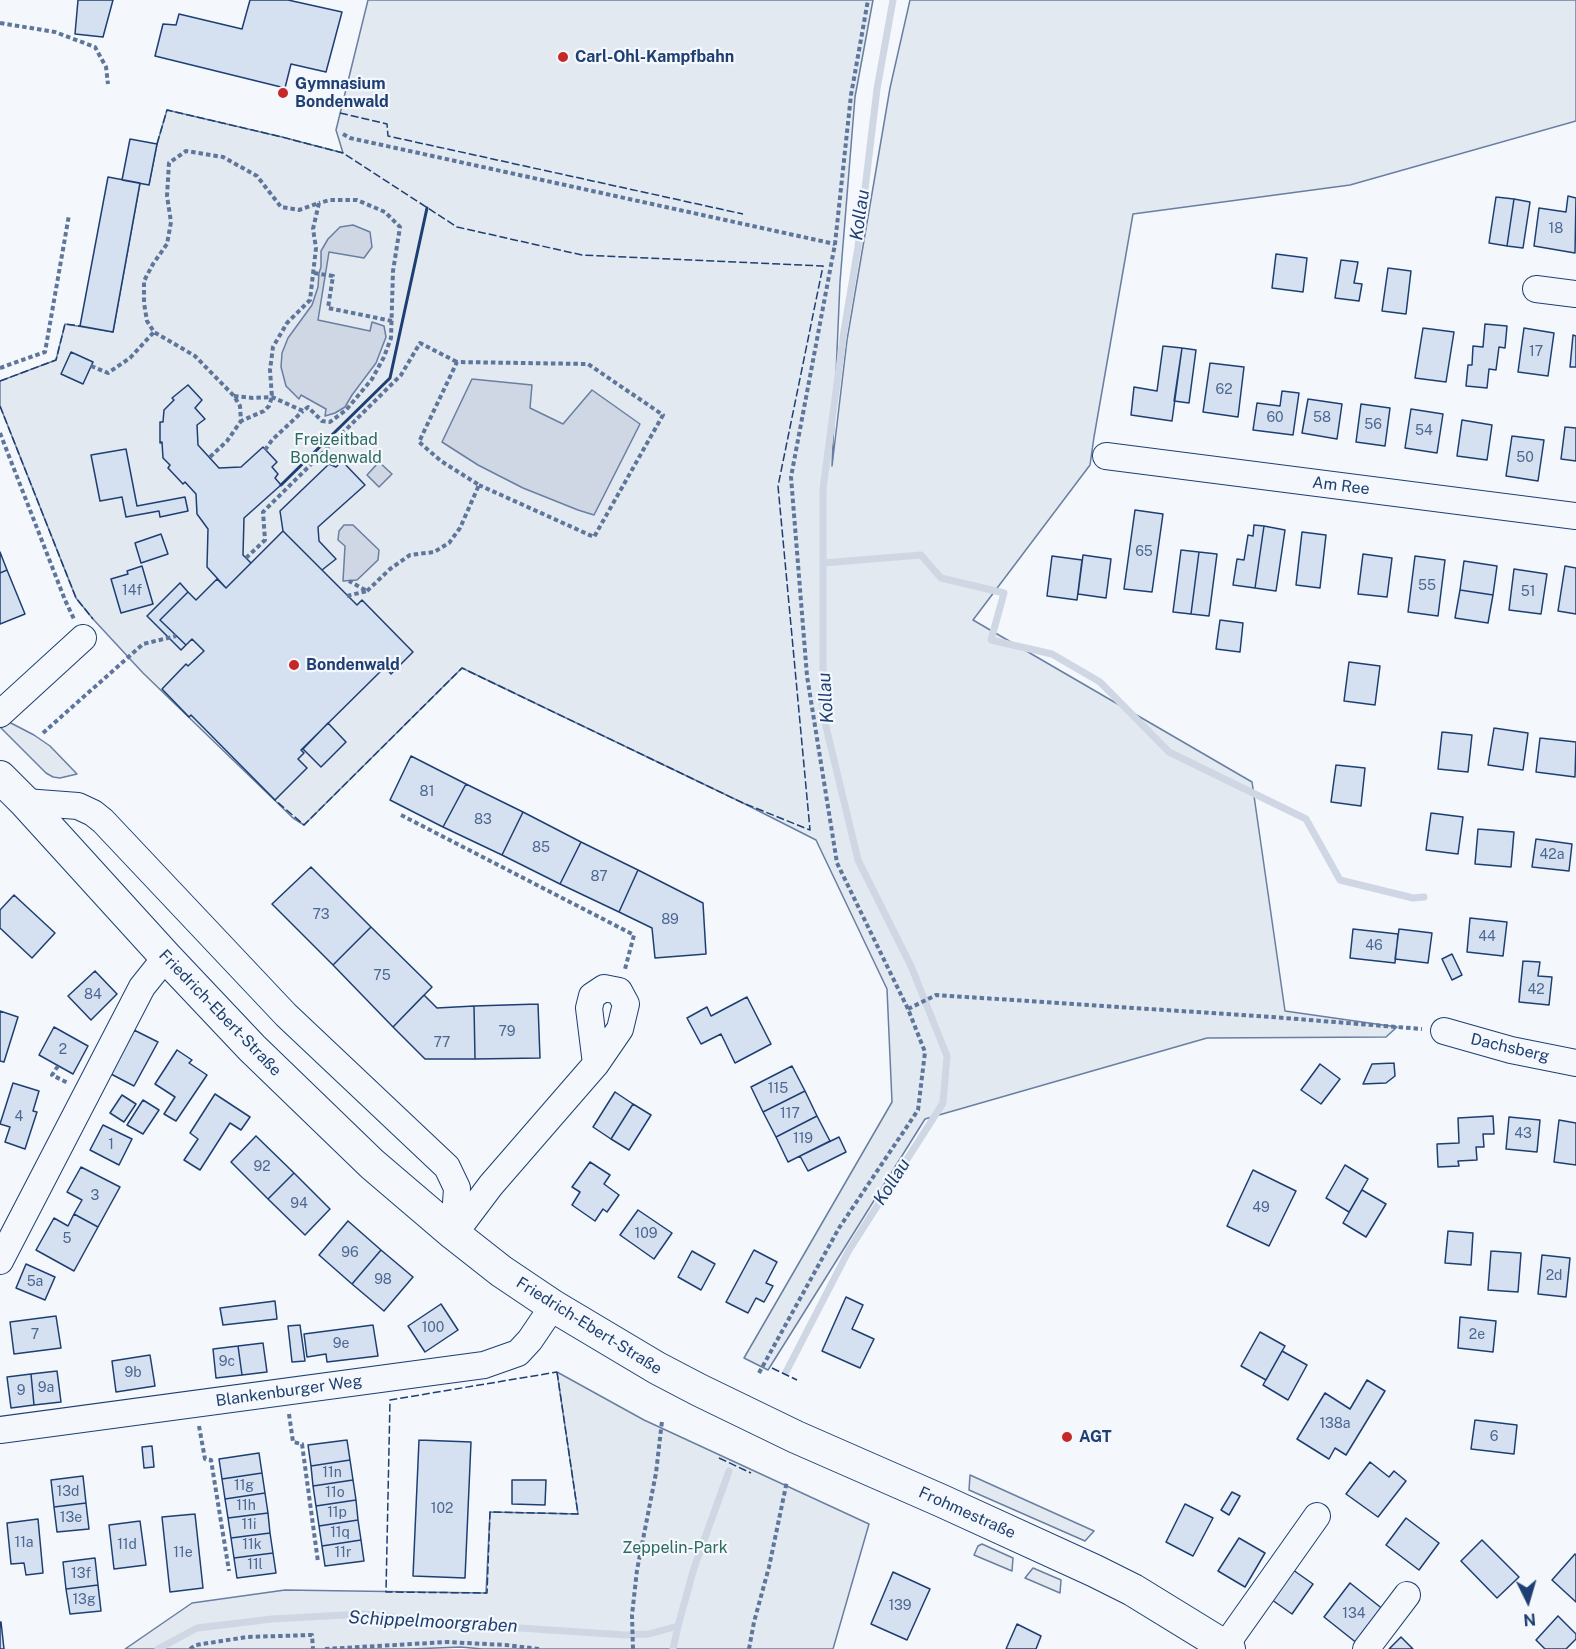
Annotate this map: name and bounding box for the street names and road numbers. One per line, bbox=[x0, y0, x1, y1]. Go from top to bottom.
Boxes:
street label: Am Ree bbox=[1311, 473, 1371, 499]
street label: Friedrich-Ebert-Straße bbox=[155, 946, 285, 1080]
street label: Dachsberg bbox=[1469, 1030, 1551, 1066]
street label: Friedrich-Ebert-Straße bbox=[513, 1273, 665, 1379]
street label: Blankenburger Weg bbox=[214, 1371, 364, 1411]
street label: Frohmestraße bbox=[915, 1483, 1019, 1543]

